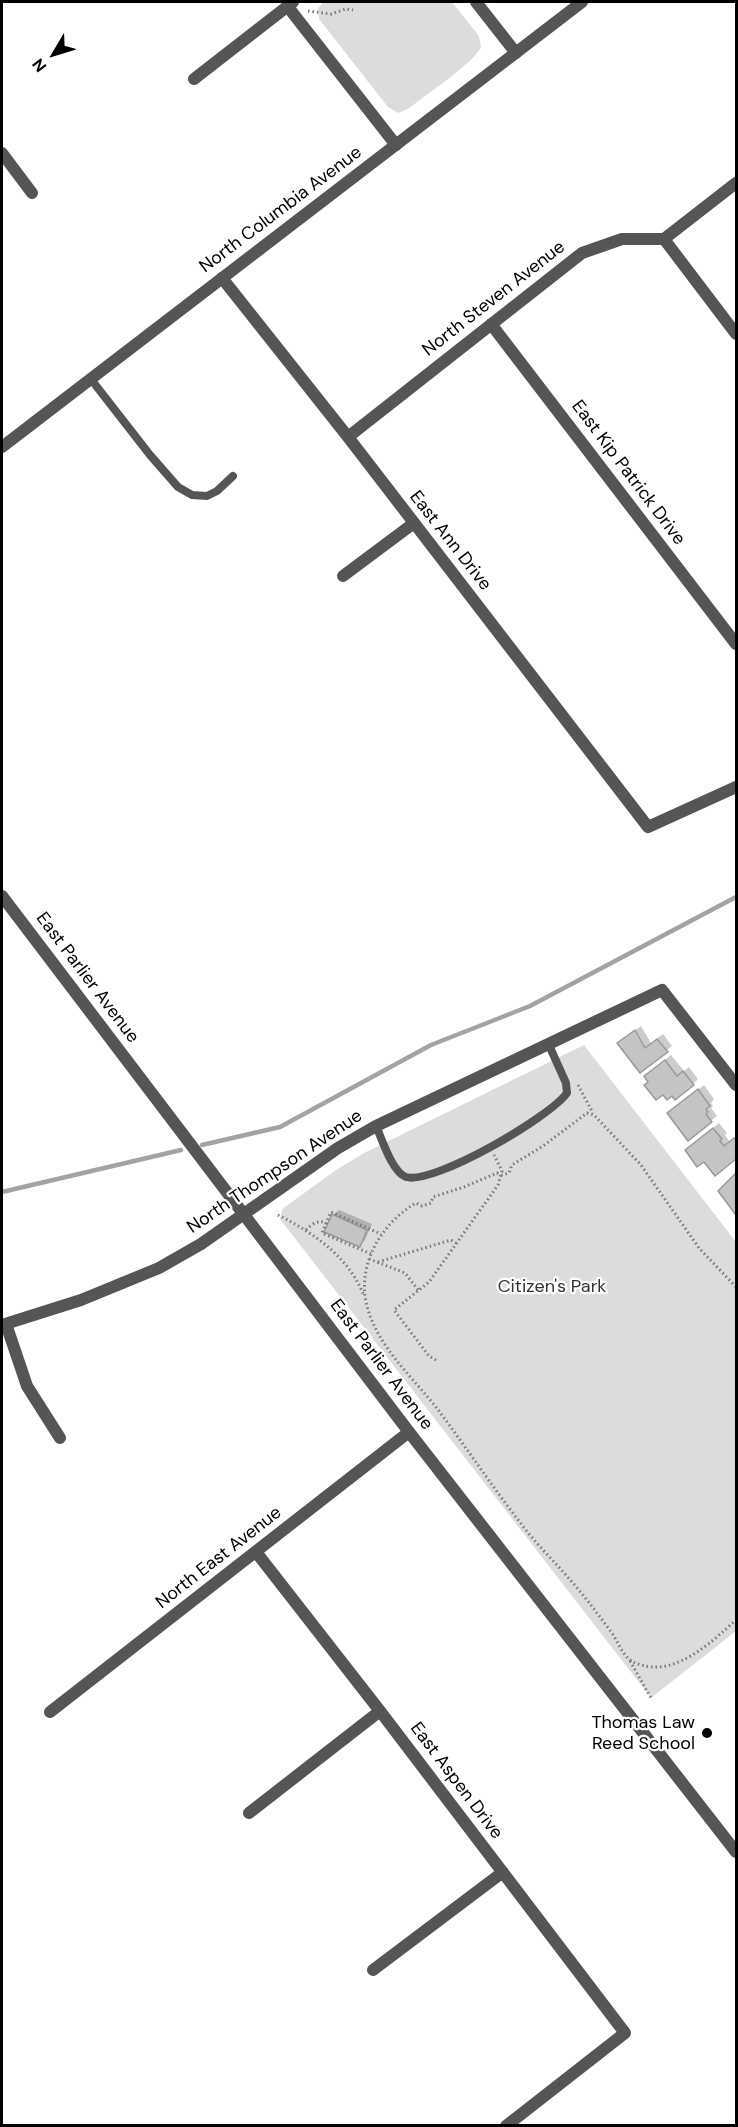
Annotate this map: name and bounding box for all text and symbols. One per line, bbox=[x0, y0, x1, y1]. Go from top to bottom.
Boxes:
north arrow bbox=[24, 24, 84, 84]
text: N bbox=[28, 54, 51, 76]
street label: North Columbia Avenue bbox=[196, 142, 366, 278]
street label: North Steven Avenue bbox=[419, 237, 569, 361]
street label: East Kip Patrick Drive bbox=[567, 396, 689, 550]
street label: East Ann Drive bbox=[404, 487, 496, 595]
street label: East Parlier Avenue bbox=[31, 908, 143, 1048]
street label: North Thompson Avenue bbox=[183, 1105, 367, 1239]
park label: Citizen's Park bbox=[498, 1276, 606, 1298]
street label: East Parlier Avenue bbox=[325, 1295, 437, 1435]
street label: North East Avenue bbox=[152, 1502, 286, 1614]
place label: Thomas Law Reed School bbox=[591, 1712, 695, 1754]
street label: East Aspen Drive bbox=[405, 1718, 507, 1844]
marker: Thomas Law Reed School bbox=[700, 1726, 714, 1740]

